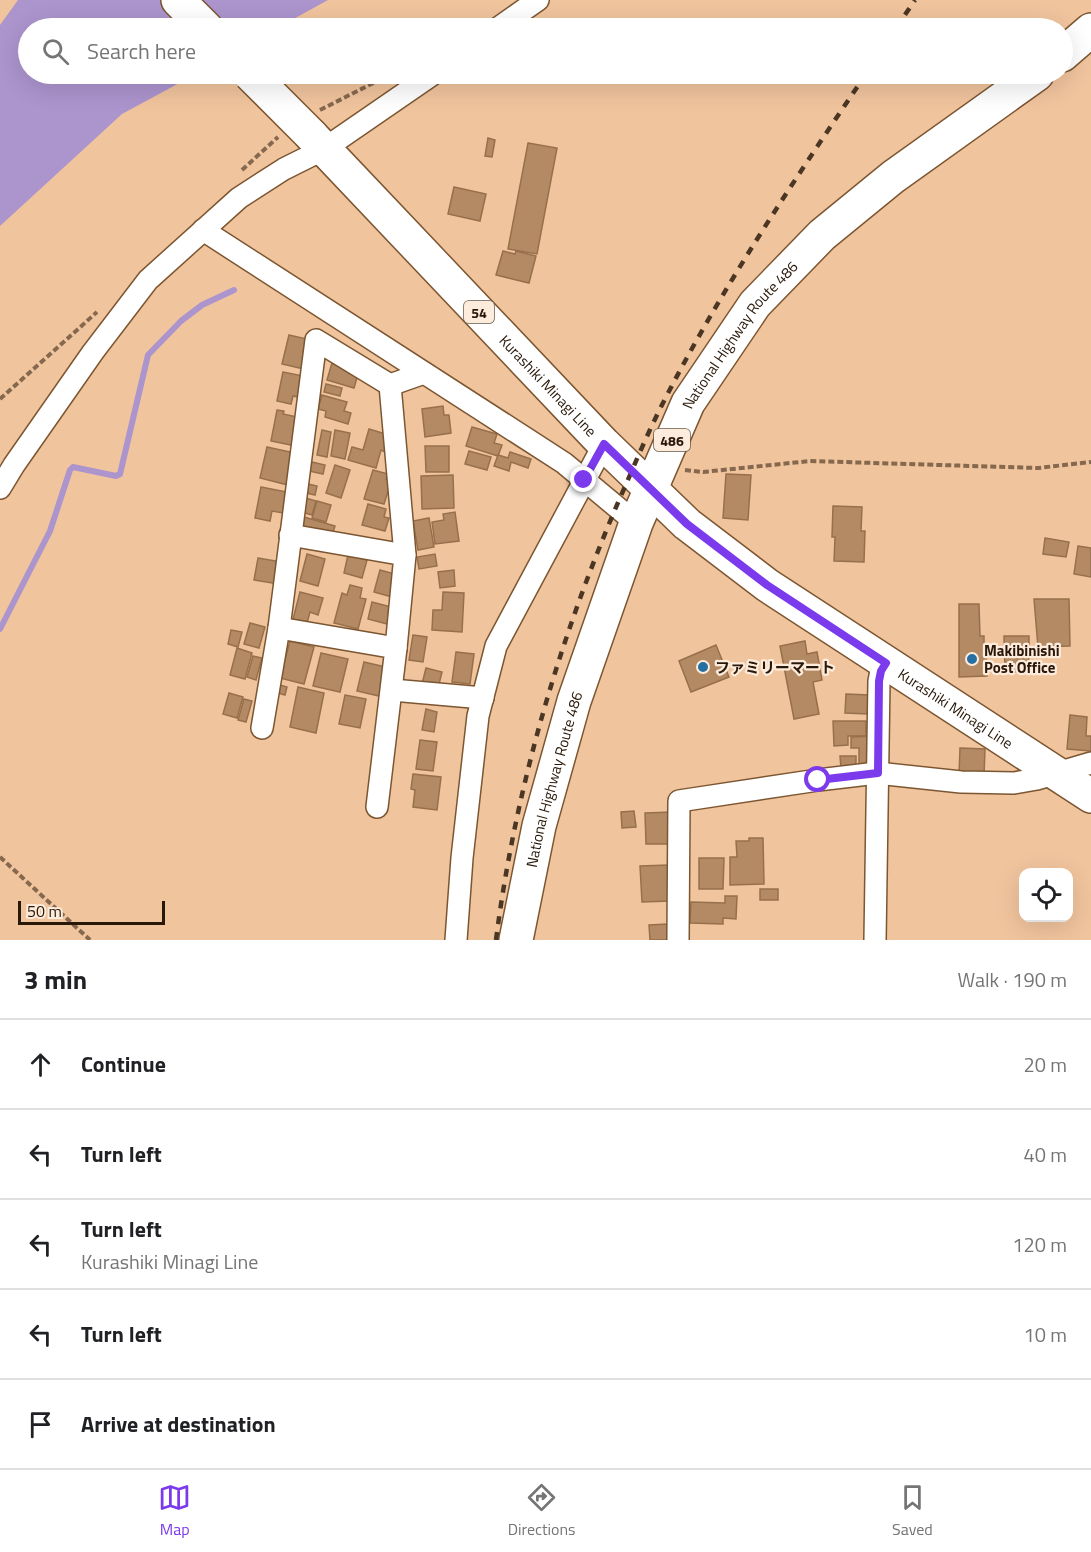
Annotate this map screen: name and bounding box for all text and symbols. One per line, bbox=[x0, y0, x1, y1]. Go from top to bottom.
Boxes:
search box bbox=[18, 18, 1073, 84]
text: Search here bbox=[87, 34, 196, 68]
icon: search bbox=[39, 35, 72, 68]
street label: National Highway Route 486 bbox=[675, 255, 803, 412]
road number: 54 bbox=[464, 301, 494, 323]
street label: Kurashiki Minagi Line bbox=[494, 329, 603, 442]
road number: 486 bbox=[654, 429, 690, 451]
route end bbox=[570, 466, 596, 492]
place label: Makibinishi Post Office bbox=[984, 639, 1060, 679]
marker: Makibinishi Post Office bbox=[965, 652, 979, 666]
place label: ファミリーマート bbox=[715, 656, 835, 679]
marker: ファミリーマート bbox=[696, 660, 710, 674]
street label: Kurashiki Minagi Line bbox=[894, 662, 1018, 754]
street label: National Highway Route 486 bbox=[519, 688, 588, 869]
route start bbox=[804, 766, 830, 792]
map controls bbox=[1019, 868, 1073, 922]
button: locate bbox=[1019, 868, 1073, 922]
scale bar bbox=[18, 898, 165, 926]
text: 50 m bbox=[27, 899, 62, 923]
text: 3 min bbox=[24, 960, 87, 999]
text: Walk · 190 m bbox=[958, 964, 1067, 995]
text: Continue bbox=[81, 1047, 166, 1081]
icon: ahead bbox=[24, 1048, 57, 1081]
text: 20 m bbox=[1023, 1049, 1067, 1080]
text: Turn left bbox=[81, 1137, 162, 1171]
icon: left bbox=[24, 1138, 57, 1171]
text: 40 m bbox=[1023, 1139, 1067, 1170]
text: Turn left bbox=[81, 1212, 162, 1246]
icon: left bbox=[24, 1228, 57, 1261]
text: 120 m bbox=[1012, 1229, 1067, 1260]
text: Kurashiki Minagi Line bbox=[81, 1246, 258, 1277]
text: Turn left bbox=[81, 1317, 162, 1351]
icon: left bbox=[24, 1318, 57, 1351]
text: 10 m bbox=[1023, 1319, 1067, 1350]
text: Arrive at destination bbox=[81, 1407, 276, 1441]
icon: arrive bbox=[24, 1408, 57, 1441]
tab: Map bbox=[158, 1481, 191, 1541]
tab: Directions bbox=[508, 1481, 576, 1541]
tab: Saved bbox=[892, 1481, 933, 1541]

